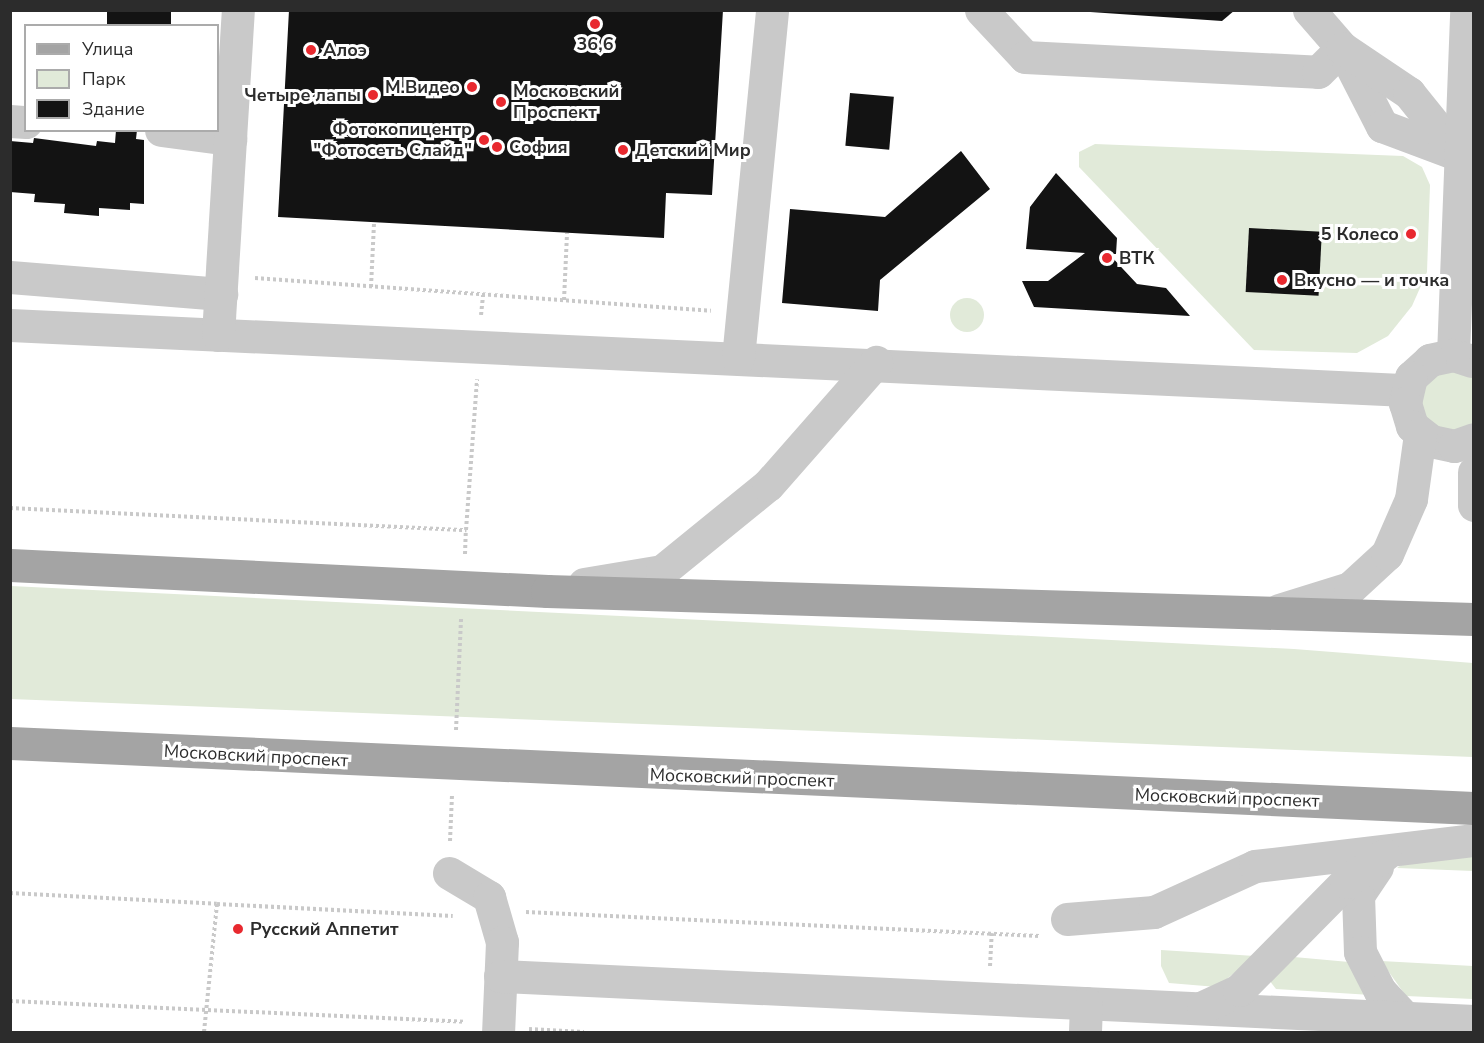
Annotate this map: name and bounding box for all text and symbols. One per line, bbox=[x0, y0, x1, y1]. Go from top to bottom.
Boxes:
marker: 36,6 bbox=[588, 17, 602, 31]
legend bbox=[24, 24, 219, 132]
place label: 36,6 bbox=[577, 33, 613, 55]
text: Улица bbox=[82, 37, 133, 61]
place label: Алоэ bbox=[323, 39, 367, 61]
marker: Алоэ bbox=[304, 43, 318, 57]
text: Парк bbox=[82, 67, 125, 91]
place label: М.Видео bbox=[385, 76, 460, 98]
marker: М.Видео bbox=[465, 80, 479, 94]
place label: Московский Проспект bbox=[513, 81, 619, 124]
place label: Четыре лапы bbox=[244, 84, 361, 106]
marker: Четыре лапы bbox=[366, 88, 380, 102]
marker: Московский Проспект bbox=[494, 95, 508, 109]
text: Здание bbox=[82, 97, 145, 121]
place label: Фотокопицентр "Фотосеть Слайд" bbox=[313, 119, 472, 162]
marker: Фотокопицентр "Фотосеть Слайд" bbox=[477, 133, 491, 147]
place label: София bbox=[509, 136, 568, 158]
place label: Детский Мир bbox=[635, 139, 751, 161]
marker: София bbox=[490, 140, 504, 154]
marker: Детский Мир bbox=[616, 143, 630, 157]
place label: 5 Колесо bbox=[1321, 223, 1399, 245]
marker: 5 Колесо bbox=[1404, 227, 1418, 241]
place label: ВТК bbox=[1119, 247, 1155, 269]
marker: ВТК bbox=[1100, 251, 1114, 265]
place label: Вкусно — и точка bbox=[1294, 269, 1449, 291]
marker: Вкусно — и точка bbox=[1275, 273, 1289, 287]
street label: Московский проспект bbox=[163, 740, 349, 772]
street label: Московский проспект bbox=[649, 764, 835, 792]
street label: Московский проспект bbox=[1134, 784, 1320, 812]
place label: Русский Аппетит bbox=[250, 918, 399, 940]
marker: Русский Аппетит bbox=[231, 922, 245, 936]

